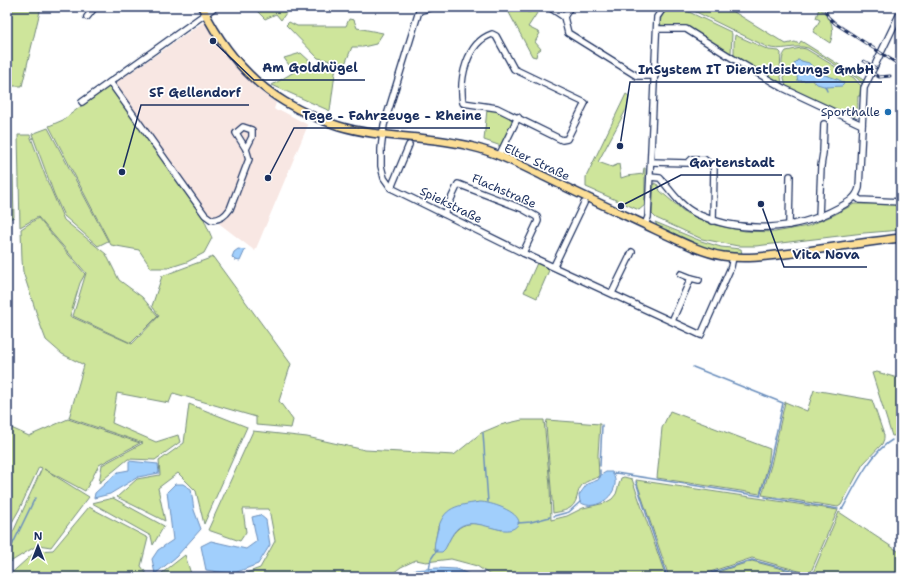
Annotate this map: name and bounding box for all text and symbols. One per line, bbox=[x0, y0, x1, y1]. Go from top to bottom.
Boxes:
callout: Am Goldhügel bbox=[254, 55, 365, 80]
callout: InSystem IT Dienstleistungs GmbH bbox=[630, 57, 882, 82]
text: Am Goldhügel bbox=[262, 59, 358, 76]
text: InSystem IT Dienstleistungs GmbH bbox=[638, 61, 874, 78]
callout: SF Gellendorf bbox=[141, 80, 249, 105]
text: SF Gellendorf bbox=[149, 84, 242, 101]
callout: Tege - Fahrzeuge - Rheine bbox=[294, 103, 490, 128]
place label: Sporthalle bbox=[821, 104, 880, 120]
text: Tege - Fahrzeuge - Rheine bbox=[302, 107, 482, 124]
marker: Sporthalle bbox=[883, 107, 893, 117]
street label: Elter Straße bbox=[502, 140, 573, 184]
callout: Gartenstadt bbox=[681, 150, 782, 175]
text: Gartenstadt bbox=[689, 154, 775, 171]
street label: Flachstraße bbox=[469, 170, 539, 212]
street label: Spiekstraße bbox=[417, 183, 485, 227]
callout: Vita Nova bbox=[784, 242, 867, 267]
text: Vita Nova bbox=[792, 246, 860, 263]
north arrow bbox=[18, 526, 58, 566]
text: N bbox=[34, 529, 43, 544]

